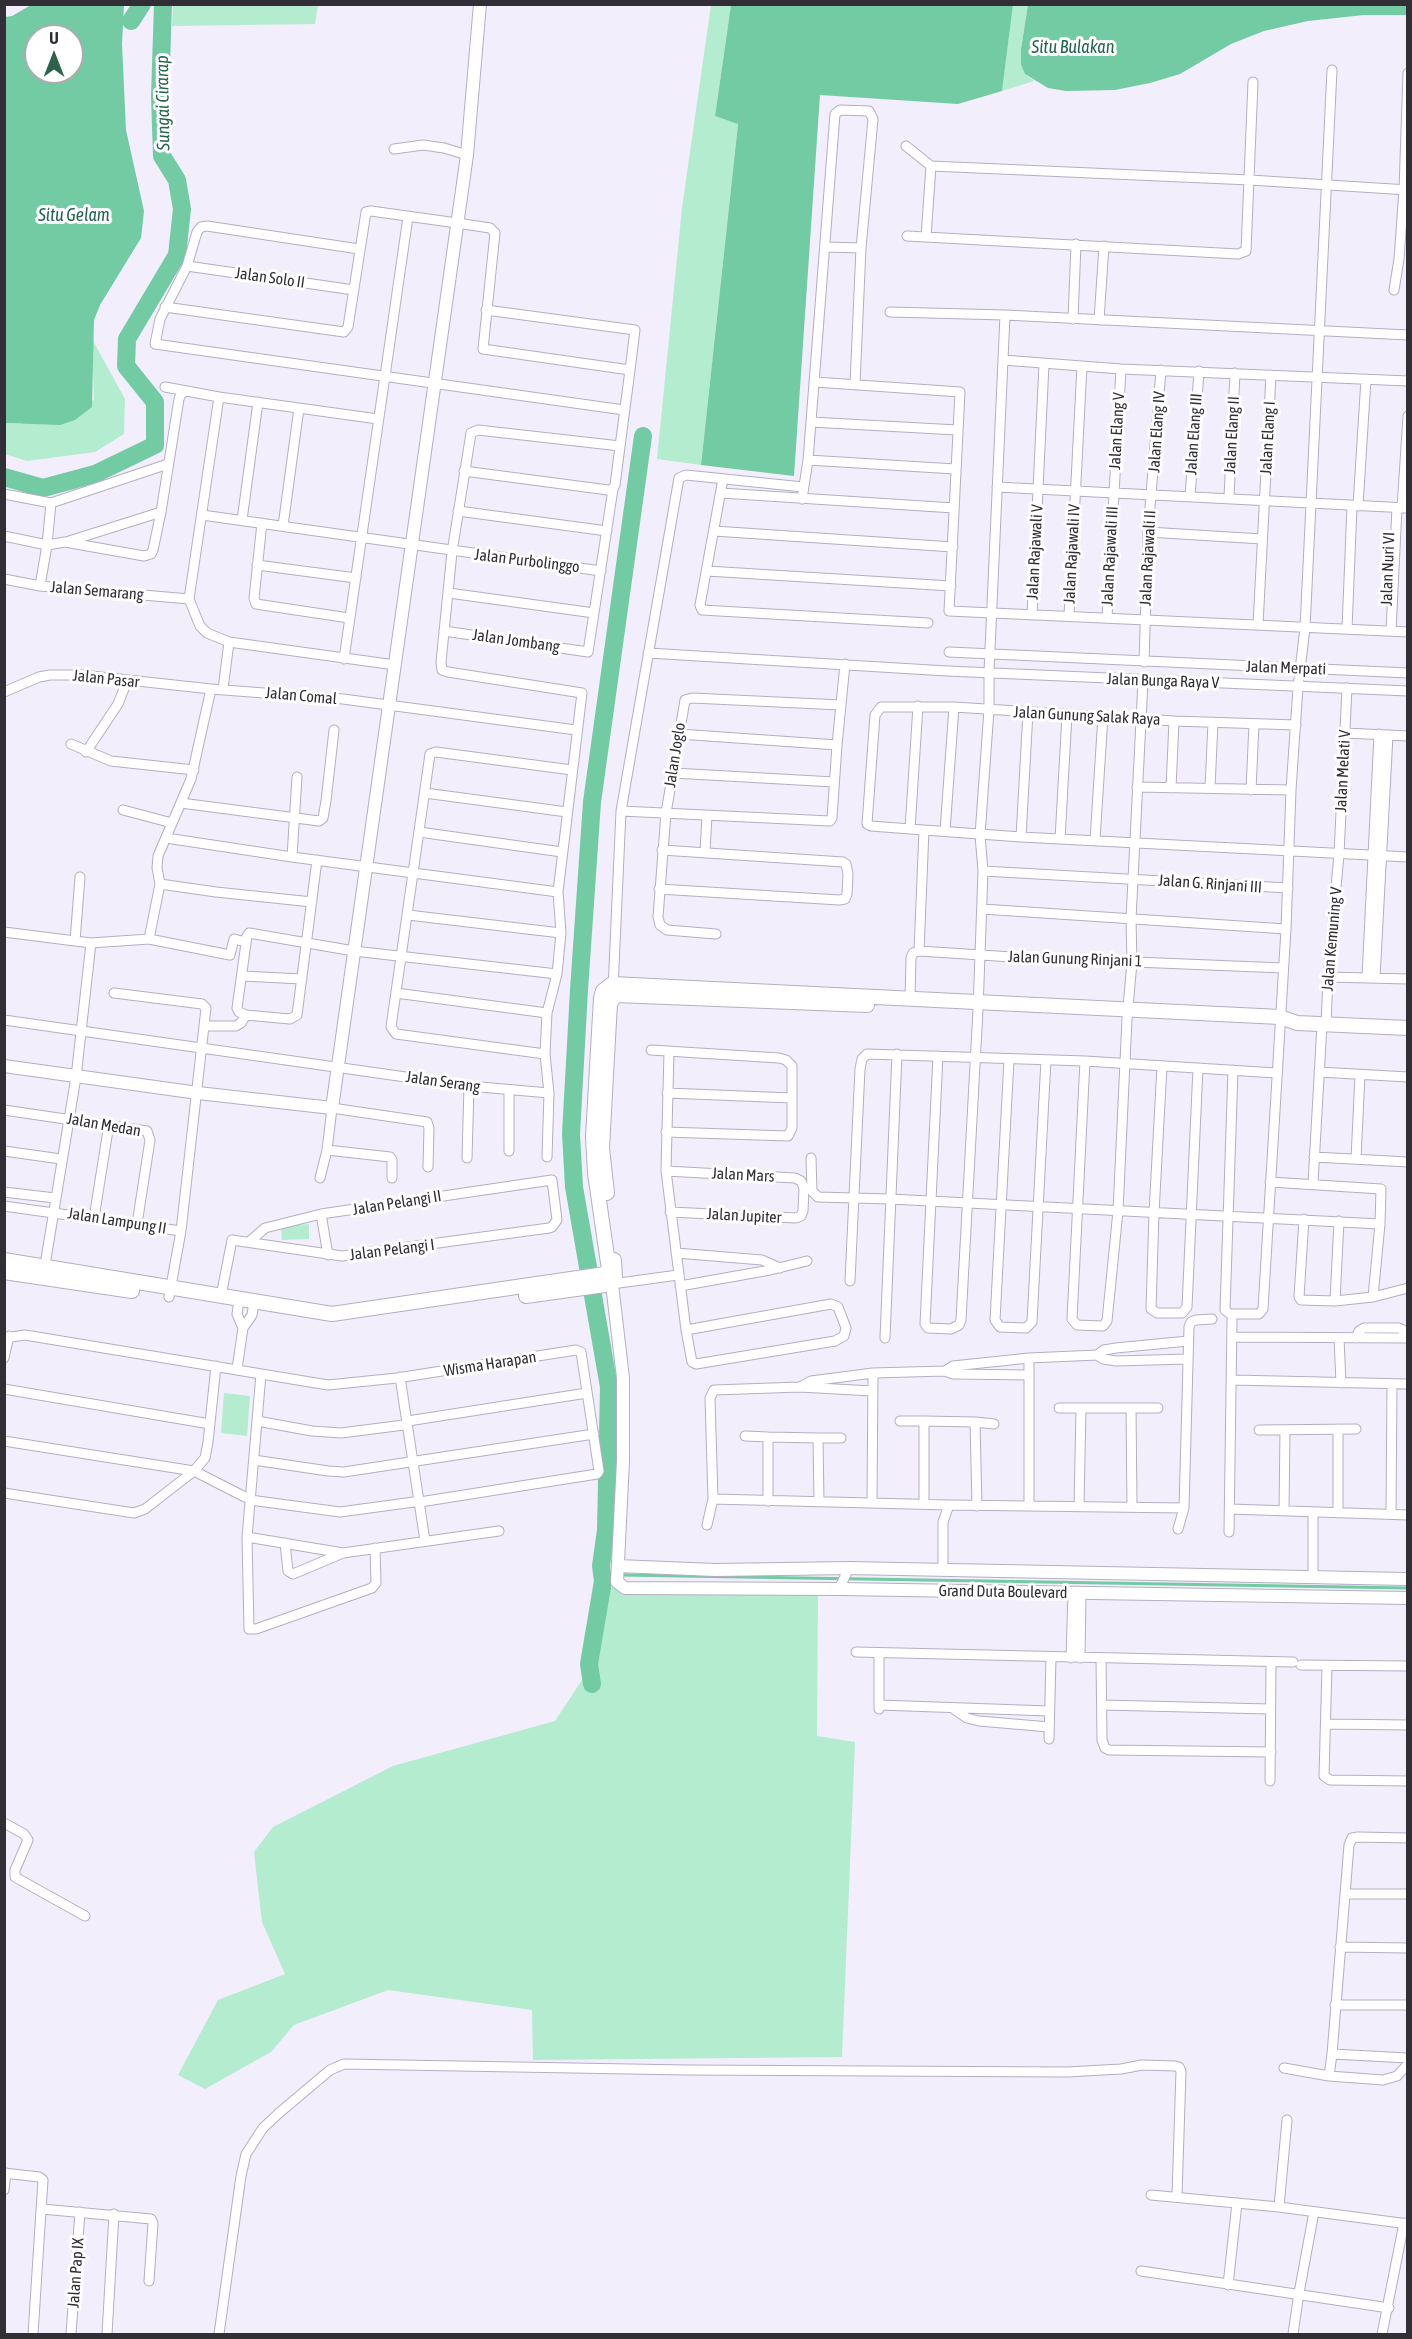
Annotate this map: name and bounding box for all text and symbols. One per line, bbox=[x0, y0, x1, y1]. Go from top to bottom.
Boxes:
north arrow bbox=[24, 24, 84, 84]
text: U bbox=[49, 29, 59, 47]
water label: Situ Bulakan bbox=[1032, 36, 1114, 58]
water label: Sungai Cirarap bbox=[151, 55, 175, 151]
water label: Situ Gelam bbox=[38, 204, 110, 226]
street label: Jalan Solo II bbox=[234, 264, 306, 292]
street label: Jalan Elang IV bbox=[1145, 391, 1169, 473]
street label: Jalan Elang V bbox=[1105, 392, 1129, 470]
street label: Jalan Elang III bbox=[1182, 393, 1206, 475]
street label: Jalan Elang II bbox=[1220, 396, 1244, 474]
street label: Jalan Elang I bbox=[1256, 401, 1280, 475]
street label: Jalan Rajawali V bbox=[1023, 504, 1047, 600]
street label: Jalan Rajawali IV bbox=[1060, 504, 1084, 604]
street label: Jalan Rajawali III bbox=[1098, 506, 1122, 606]
street label: Jalan Rajawali II bbox=[1136, 510, 1160, 606]
street label: Jalan Nuri VI bbox=[1377, 532, 1399, 606]
street label: Jalan Purbolinggo bbox=[473, 545, 581, 577]
street label: Jalan Semarang bbox=[50, 577, 144, 605]
street label: Jalan Jombang bbox=[471, 625, 561, 657]
street label: Jalan Merpati bbox=[1246, 657, 1326, 679]
street label: Jalan Pasar bbox=[72, 666, 140, 692]
street label: Jalan Bunga Raya V bbox=[1106, 669, 1220, 693]
street label: Jalan Comal bbox=[264, 683, 338, 709]
street label: Jalan Gunung Salak Raya bbox=[1013, 703, 1161, 729]
street label: Jalan Joglo bbox=[660, 721, 690, 789]
street label: Jalan Melati V bbox=[1331, 729, 1355, 813]
street label: Jalan G. Rinjani III bbox=[1157, 871, 1263, 897]
street label: Jalan Kemuning V bbox=[1318, 886, 1346, 992]
street label: Jalan Gunung Rinjani 1 bbox=[1007, 947, 1143, 971]
street label: Jalan Serang bbox=[405, 1067, 481, 1097]
street label: Jalan Medan bbox=[65, 1109, 143, 1141]
street label: Jalan Mars bbox=[711, 1164, 775, 1186]
street label: Jalan Pelangi II bbox=[351, 1187, 443, 1219]
street label: Jalan Lampung II bbox=[66, 1204, 168, 1238]
street label: Jalan Jupiter bbox=[706, 1204, 782, 1228]
street label: Jalan Pelangi I bbox=[348, 1235, 436, 1265]
street label: Wisma Harapan bbox=[442, 1347, 538, 1381]
street label: Grand Duta Boulevard bbox=[938, 1581, 1068, 1603]
street label: Jalan Pap IX bbox=[64, 2237, 88, 2309]

